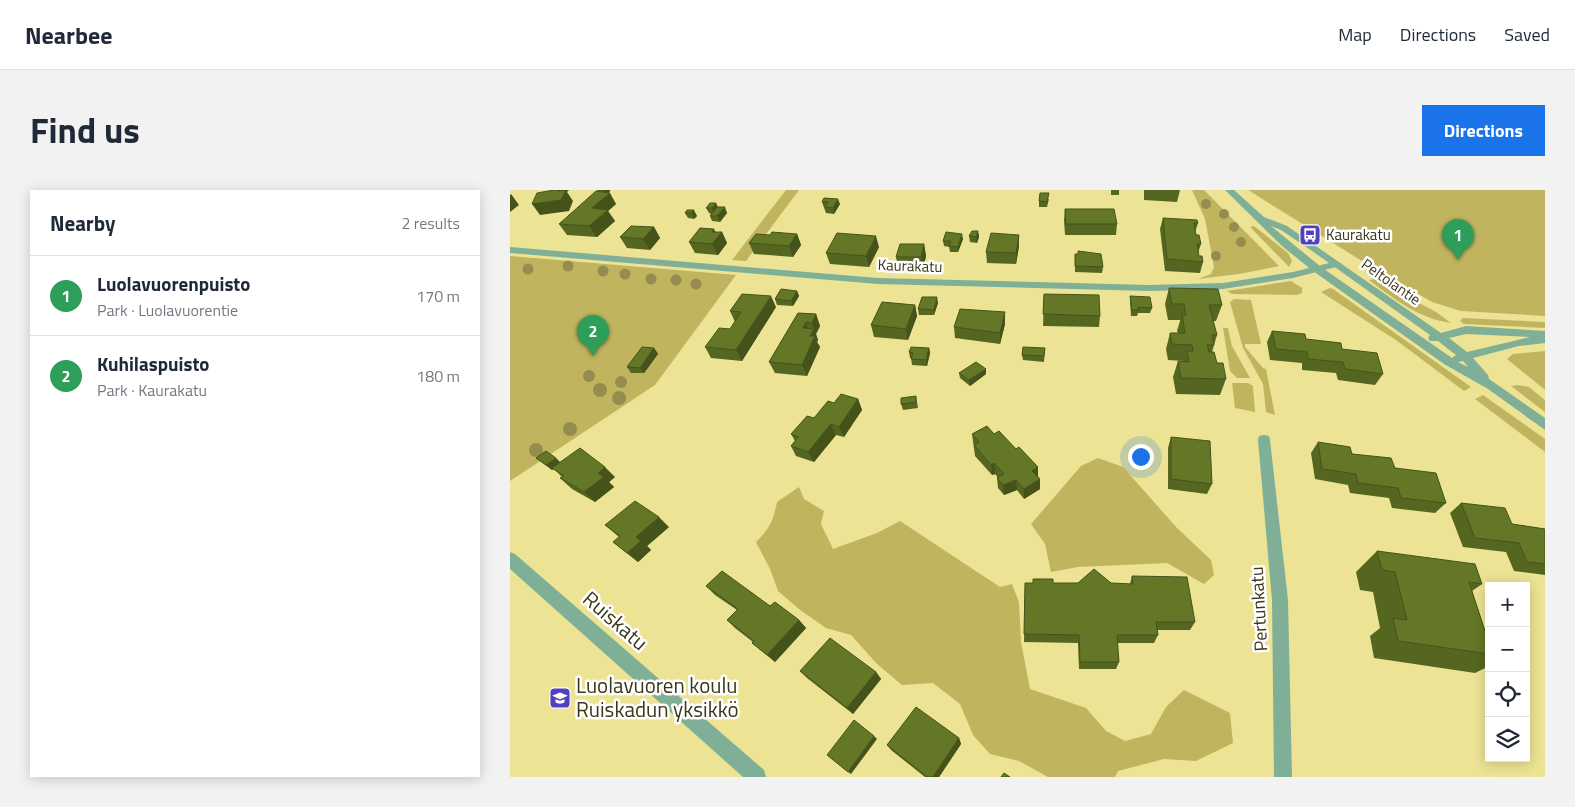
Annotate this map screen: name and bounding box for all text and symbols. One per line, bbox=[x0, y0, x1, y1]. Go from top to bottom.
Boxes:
text: Nearbee bbox=[25, 17, 112, 53]
text: Map bbox=[1338, 21, 1372, 48]
text: Directions bbox=[1400, 21, 1476, 48]
text: Saved bbox=[1504, 21, 1550, 48]
text: Find us bbox=[30, 103, 140, 157]
button: Directions bbox=[1422, 105, 1545, 156]
text: Nearby bbox=[50, 207, 115, 239]
text: 2 results bbox=[401, 211, 460, 235]
pin: 1 bbox=[1442, 219, 1474, 260]
bus stop icon: Kaurakatu bbox=[1298, 223, 1322, 247]
place label: Kaurakatu bbox=[1326, 223, 1391, 246]
street label: Kaurakatu bbox=[877, 253, 943, 278]
street label: Peltolantie bbox=[1357, 253, 1426, 311]
text: Luolavuorenpuisto bbox=[97, 269, 250, 298]
text: 1 bbox=[62, 284, 70, 308]
text: 170 m bbox=[416, 284, 460, 308]
text: Park · Luolavuorentie bbox=[97, 298, 238, 322]
pin: 2 bbox=[577, 315, 609, 356]
text: Kuhilaspuisto bbox=[97, 349, 209, 378]
text: 2 bbox=[62, 364, 70, 388]
text: 180 m bbox=[416, 364, 460, 388]
text: Park · Kaurakatu bbox=[97, 378, 207, 402]
your location bbox=[1128, 444, 1154, 470]
street label: Pertunkatu bbox=[1243, 566, 1274, 652]
map controls bbox=[1485, 582, 1530, 762]
button: + bbox=[1485, 582, 1530, 627]
street label: Ruiskatu bbox=[576, 583, 655, 658]
button: − bbox=[1485, 627, 1530, 672]
place label: Luolavuoren koulu Ruiskadun yksikkö bbox=[576, 669, 739, 725]
button: locate bbox=[1485, 672, 1530, 717]
school or university icon: Luolavuoren koulu Ruiskadun yksikkö bbox=[548, 686, 572, 710]
button: layers bbox=[1485, 717, 1530, 762]

